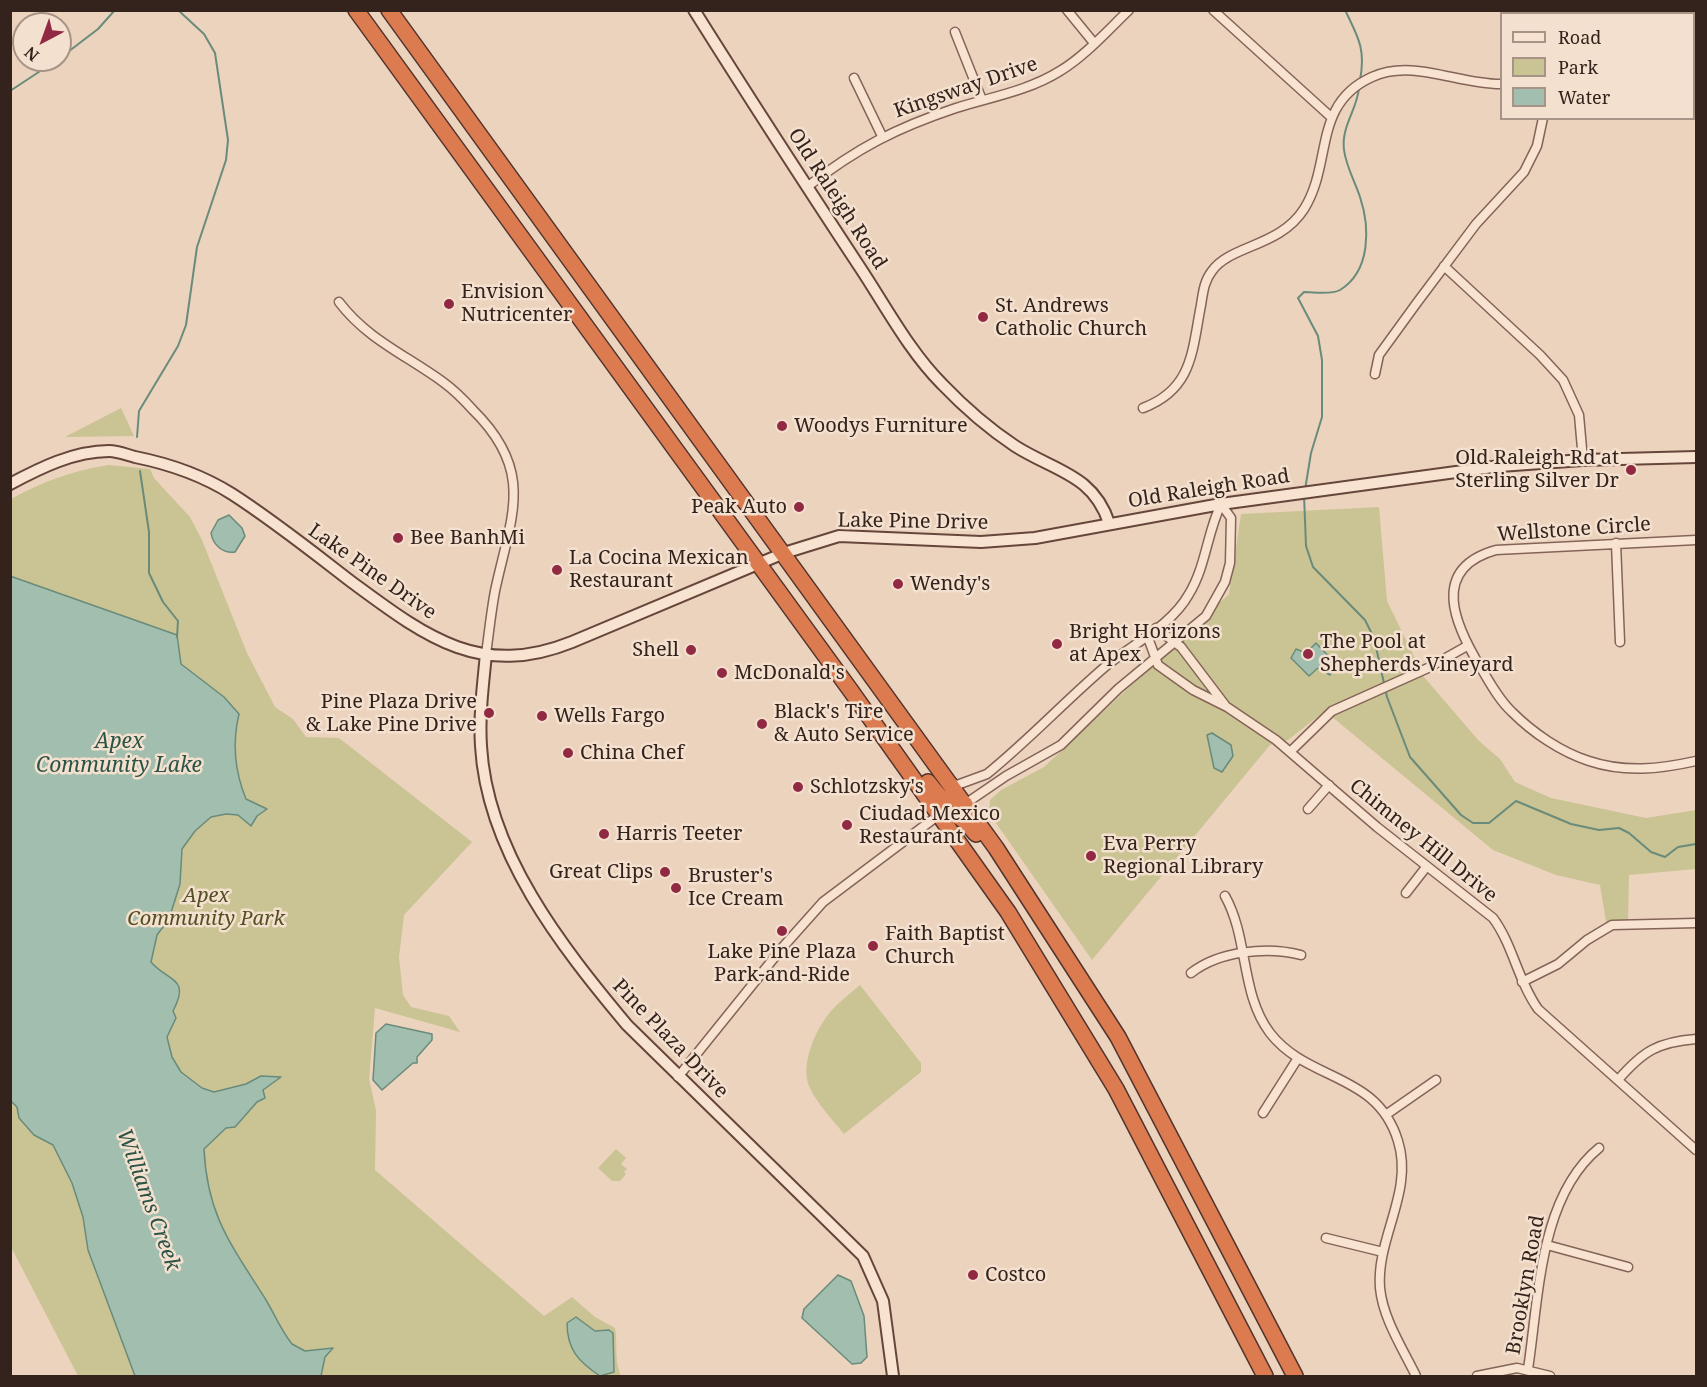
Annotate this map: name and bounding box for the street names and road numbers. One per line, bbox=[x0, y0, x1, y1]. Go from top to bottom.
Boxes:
street label: Kingsway Drive bbox=[891, 52, 1041, 124]
street label: Old Raleigh Road bbox=[783, 124, 891, 274]
street label: Old Raleigh Road bbox=[1127, 464, 1291, 514]
street label: Lake Pine Drive bbox=[837, 509, 989, 535]
street label: Wellstone Circle bbox=[1496, 513, 1652, 547]
street label: Lake Pine Drive bbox=[303, 519, 441, 625]
street label: Chimney Hill Drive bbox=[1344, 774, 1502, 908]
street label: Pine Plaza Drive bbox=[607, 975, 733, 1103]
street label: Brooklyn Road bbox=[1502, 1213, 1550, 1357]

